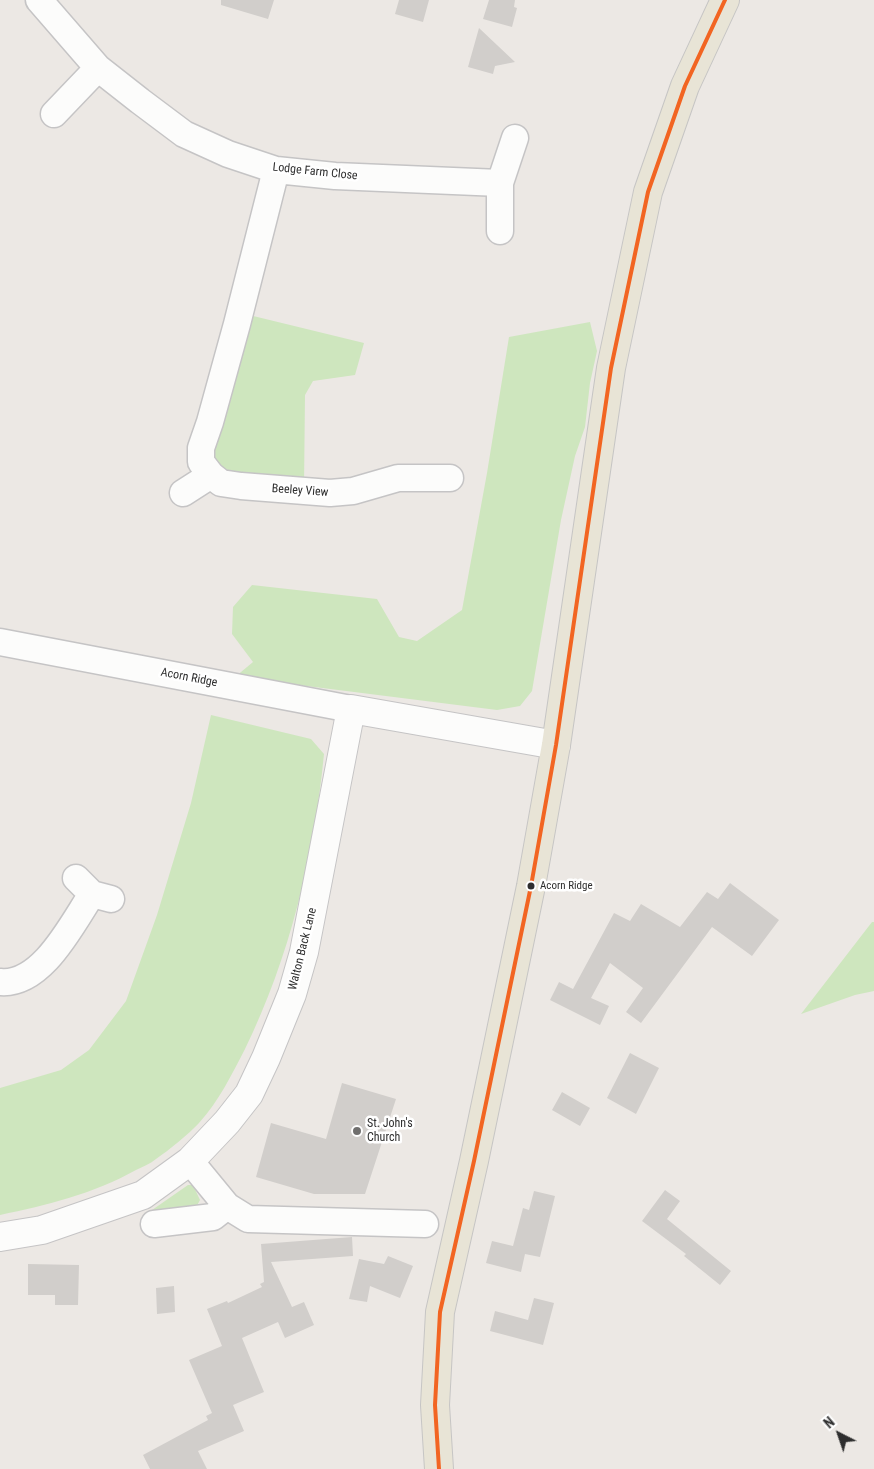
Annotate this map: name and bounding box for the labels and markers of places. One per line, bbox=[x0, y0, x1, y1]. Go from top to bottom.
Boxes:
place label: Acorn Ridge bbox=[540, 879, 593, 893]
marker: Acorn Ridge bbox=[526, 881, 536, 891]
place label: St. John's Church bbox=[367, 1117, 413, 1145]
marker: St. John's Church bbox=[351, 1125, 363, 1137]

